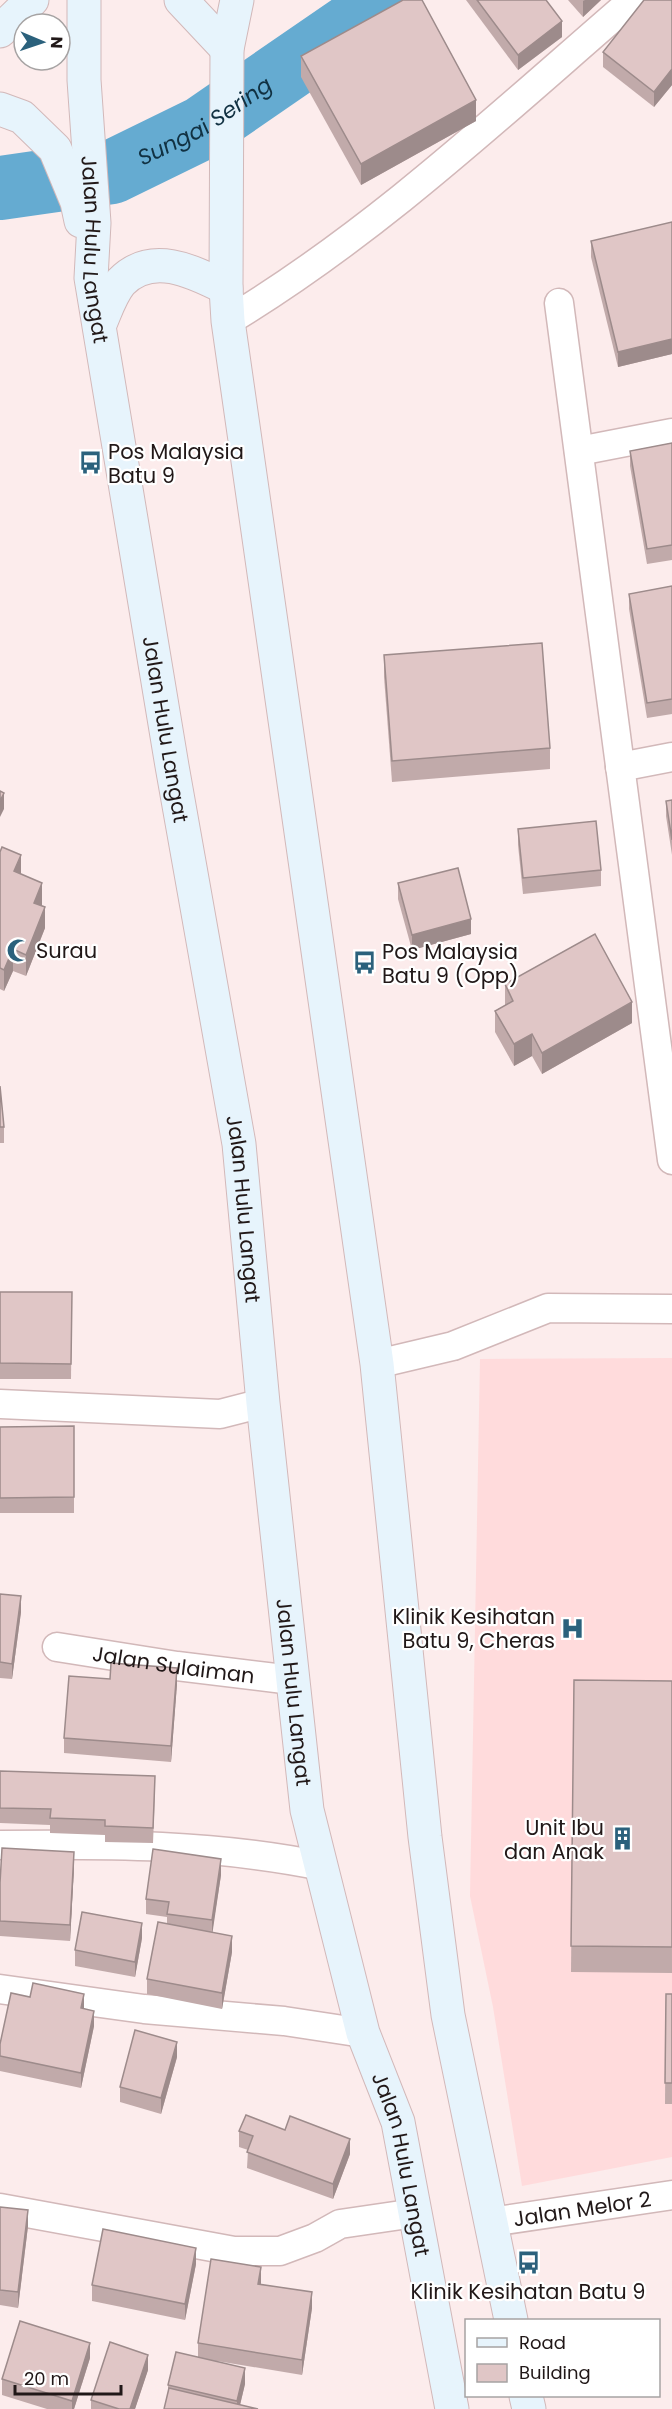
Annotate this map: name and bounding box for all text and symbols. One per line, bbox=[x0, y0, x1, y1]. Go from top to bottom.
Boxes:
north arrow bbox=[12, 12, 72, 72]
text: N bbox=[45, 36, 68, 49]
water label: Sungai Sering bbox=[132, 69, 278, 173]
street label: Jalan Hulu Langat bbox=[75, 154, 116, 345]
place label: Pos Malaysia Batu 9 bbox=[108, 437, 244, 490]
bus stop icon: Pos Malaysia Batu 9 bbox=[77, 450, 103, 476]
street label: Jalan Hulu Langat bbox=[136, 634, 196, 825]
place label: Surau bbox=[36, 936, 97, 965]
mosque icon: Surau bbox=[5, 937, 31, 963]
place label: Pos Malaysia Batu 9 (Opp) bbox=[382, 937, 519, 990]
bus stop icon: Pos Malaysia Batu 9 (Opp) bbox=[351, 950, 377, 976]
street label: Jalan Hulu Langat bbox=[220, 1113, 268, 1304]
street label: Jalan Hulu Langat bbox=[270, 1597, 319, 1788]
place label: Klinik Kesihatan Batu 9, Cheras bbox=[392, 1602, 555, 1655]
hospital icon: Klinik Kesihatan Batu 9, Cheras bbox=[560, 1615, 586, 1641]
street label: Jalan Sulaiman bbox=[91, 1638, 256, 1690]
place label: Unit Ibu dan Anak bbox=[504, 1813, 604, 1866]
building icon: Unit Ibu dan Anak bbox=[609, 1826, 635, 1852]
street label: Jalan Hulu Langat bbox=[365, 2068, 437, 2259]
street label: Jalan Melor 2 bbox=[511, 2184, 653, 2233]
bus stop icon: Klinik Kesihatan Batu 9 bbox=[515, 2250, 541, 2276]
place label: Klinik Kesihatan Batu 9 bbox=[410, 2277, 646, 2306]
legend bbox=[465, 2319, 660, 2397]
text: Road bbox=[519, 2330, 566, 2355]
scale bar bbox=[15, 2358, 122, 2396]
text: Building bbox=[519, 2360, 591, 2385]
text: 20 m bbox=[24, 2366, 69, 2391]

